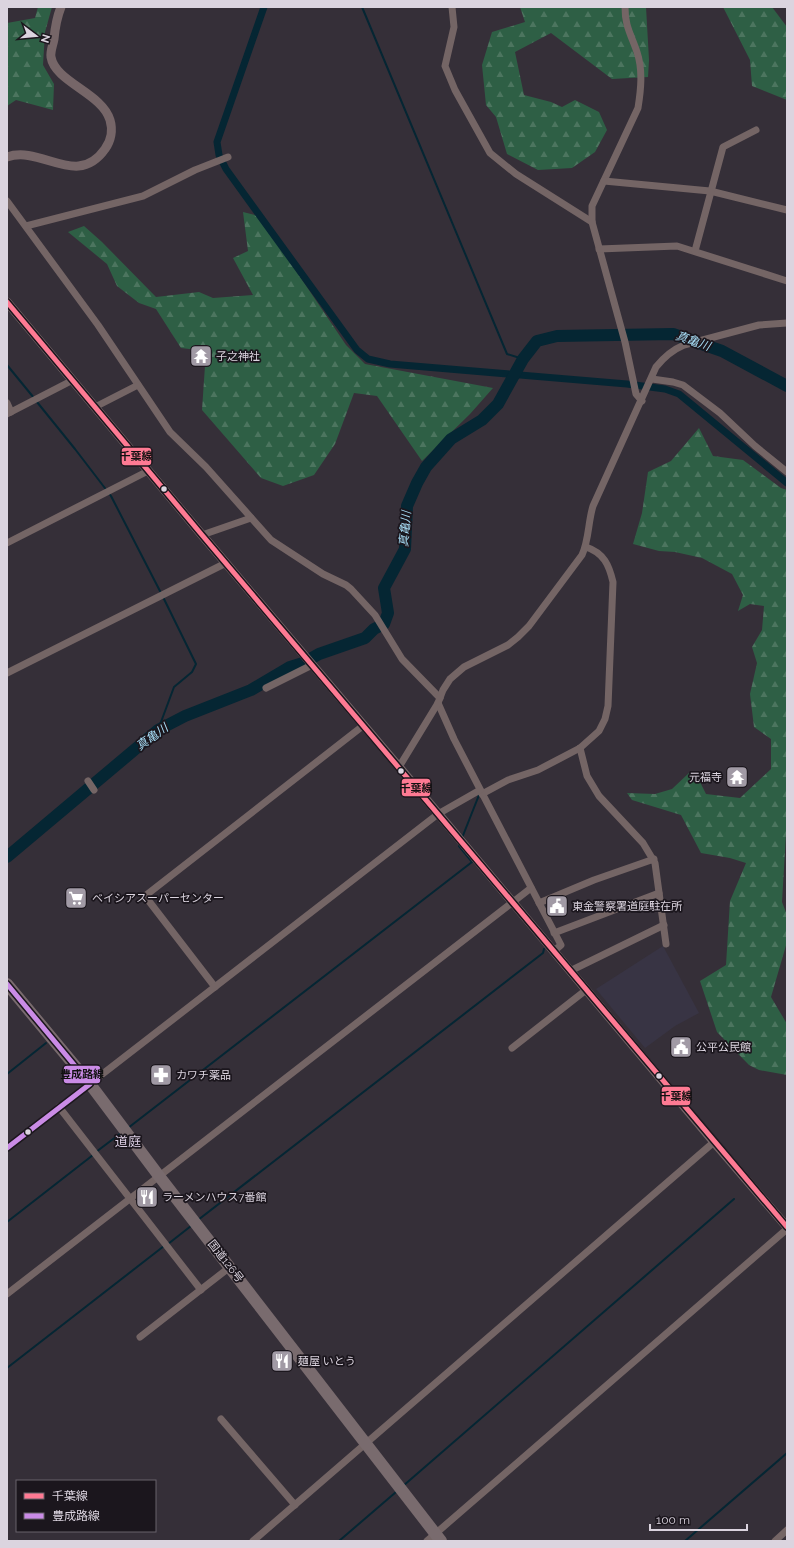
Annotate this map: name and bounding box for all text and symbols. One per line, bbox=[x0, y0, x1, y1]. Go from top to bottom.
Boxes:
north arrow bbox=[16, 16, 56, 56]
text: N bbox=[38, 33, 53, 44]
water label: 真亀川 bbox=[674, 329, 714, 354]
temple icon: 子之神社 bbox=[188, 343, 214, 369]
place label: 子之神社 bbox=[216, 350, 260, 363]
line badge: 千葉線 bbox=[121, 447, 152, 466]
text: 千葉線 bbox=[120, 450, 153, 463]
unlabelled marker bbox=[159, 484, 169, 494]
water label: 真亀川 bbox=[396, 508, 414, 548]
water label: 真亀川 bbox=[133, 720, 172, 753]
temple icon: 元福寺 bbox=[724, 764, 750, 790]
unlabelled marker bbox=[396, 766, 406, 776]
place label: 元福寺 bbox=[689, 771, 722, 784]
line badge: 千葉線 bbox=[401, 778, 431, 797]
text: 千葉線 bbox=[400, 782, 433, 795]
supermarket icon: ベイシアスーパーセンター bbox=[63, 885, 89, 911]
place label: ベイシアスーパーセンター bbox=[92, 892, 224, 905]
public building icon: 東金警察署道庭駐在所 bbox=[544, 893, 570, 919]
place label: 東金警察署道庭駐在所 bbox=[572, 900, 683, 913]
public building icon: 公平公民館 bbox=[668, 1034, 694, 1060]
place label: 公平公民館 bbox=[696, 1041, 751, 1054]
pharmacy icon: カワチ薬品 bbox=[148, 1062, 174, 1088]
line badge: 豊成路線 bbox=[63, 1065, 101, 1084]
text: 豊成路線 bbox=[60, 1068, 104, 1081]
place label: カワチ薬品 bbox=[176, 1069, 231, 1082]
unlabelled marker bbox=[654, 1071, 664, 1081]
line badge: 千葉線 bbox=[661, 1086, 691, 1106]
text: 千葉線 bbox=[660, 1090, 693, 1103]
unlabelled marker bbox=[23, 1127, 33, 1137]
district label: 道庭 bbox=[115, 1134, 141, 1149]
restaurant icon: ラーメンハウス7番館 bbox=[134, 1184, 160, 1210]
place label: ラーメンハウス7番館 bbox=[162, 1191, 266, 1204]
street label: 国道126号 bbox=[205, 1238, 246, 1285]
restaurant icon: 麺屋 いとう bbox=[269, 1348, 295, 1374]
place label: 麺屋 いとう bbox=[298, 1355, 356, 1368]
legend bbox=[16, 1480, 156, 1532]
text: 千葉線 bbox=[52, 1489, 88, 1503]
scale bar bbox=[650, 1506, 747, 1532]
text: 豊成路線 bbox=[52, 1509, 100, 1523]
text: 100 m bbox=[656, 1513, 690, 1527]

